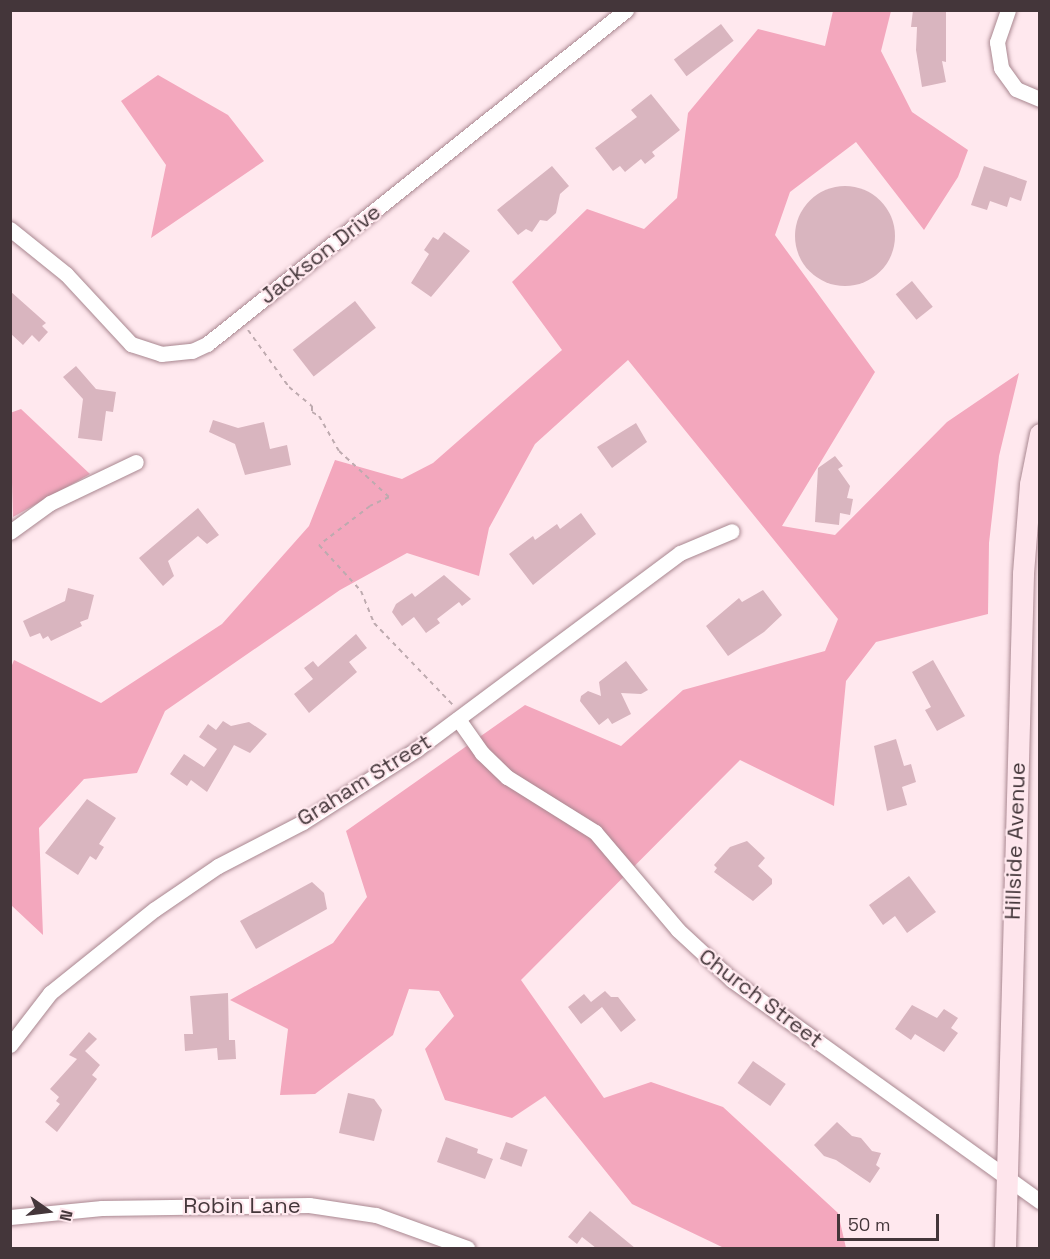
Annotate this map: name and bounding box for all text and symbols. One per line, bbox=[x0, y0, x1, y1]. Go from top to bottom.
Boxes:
street label: Jackson Drive bbox=[254, 198, 386, 310]
street label: Graham Street bbox=[292, 728, 436, 832]
street label: Hillside Avenue bbox=[999, 762, 1031, 920]
street label: Church Street bbox=[694, 943, 828, 1053]
north arrow bbox=[18, 1181, 78, 1241]
street label: Robin Lane bbox=[183, 1193, 301, 1219]
scale bar bbox=[840, 1202, 942, 1240]
text: N bbox=[54, 1208, 77, 1223]
text: 50 m bbox=[848, 1213, 890, 1236]

